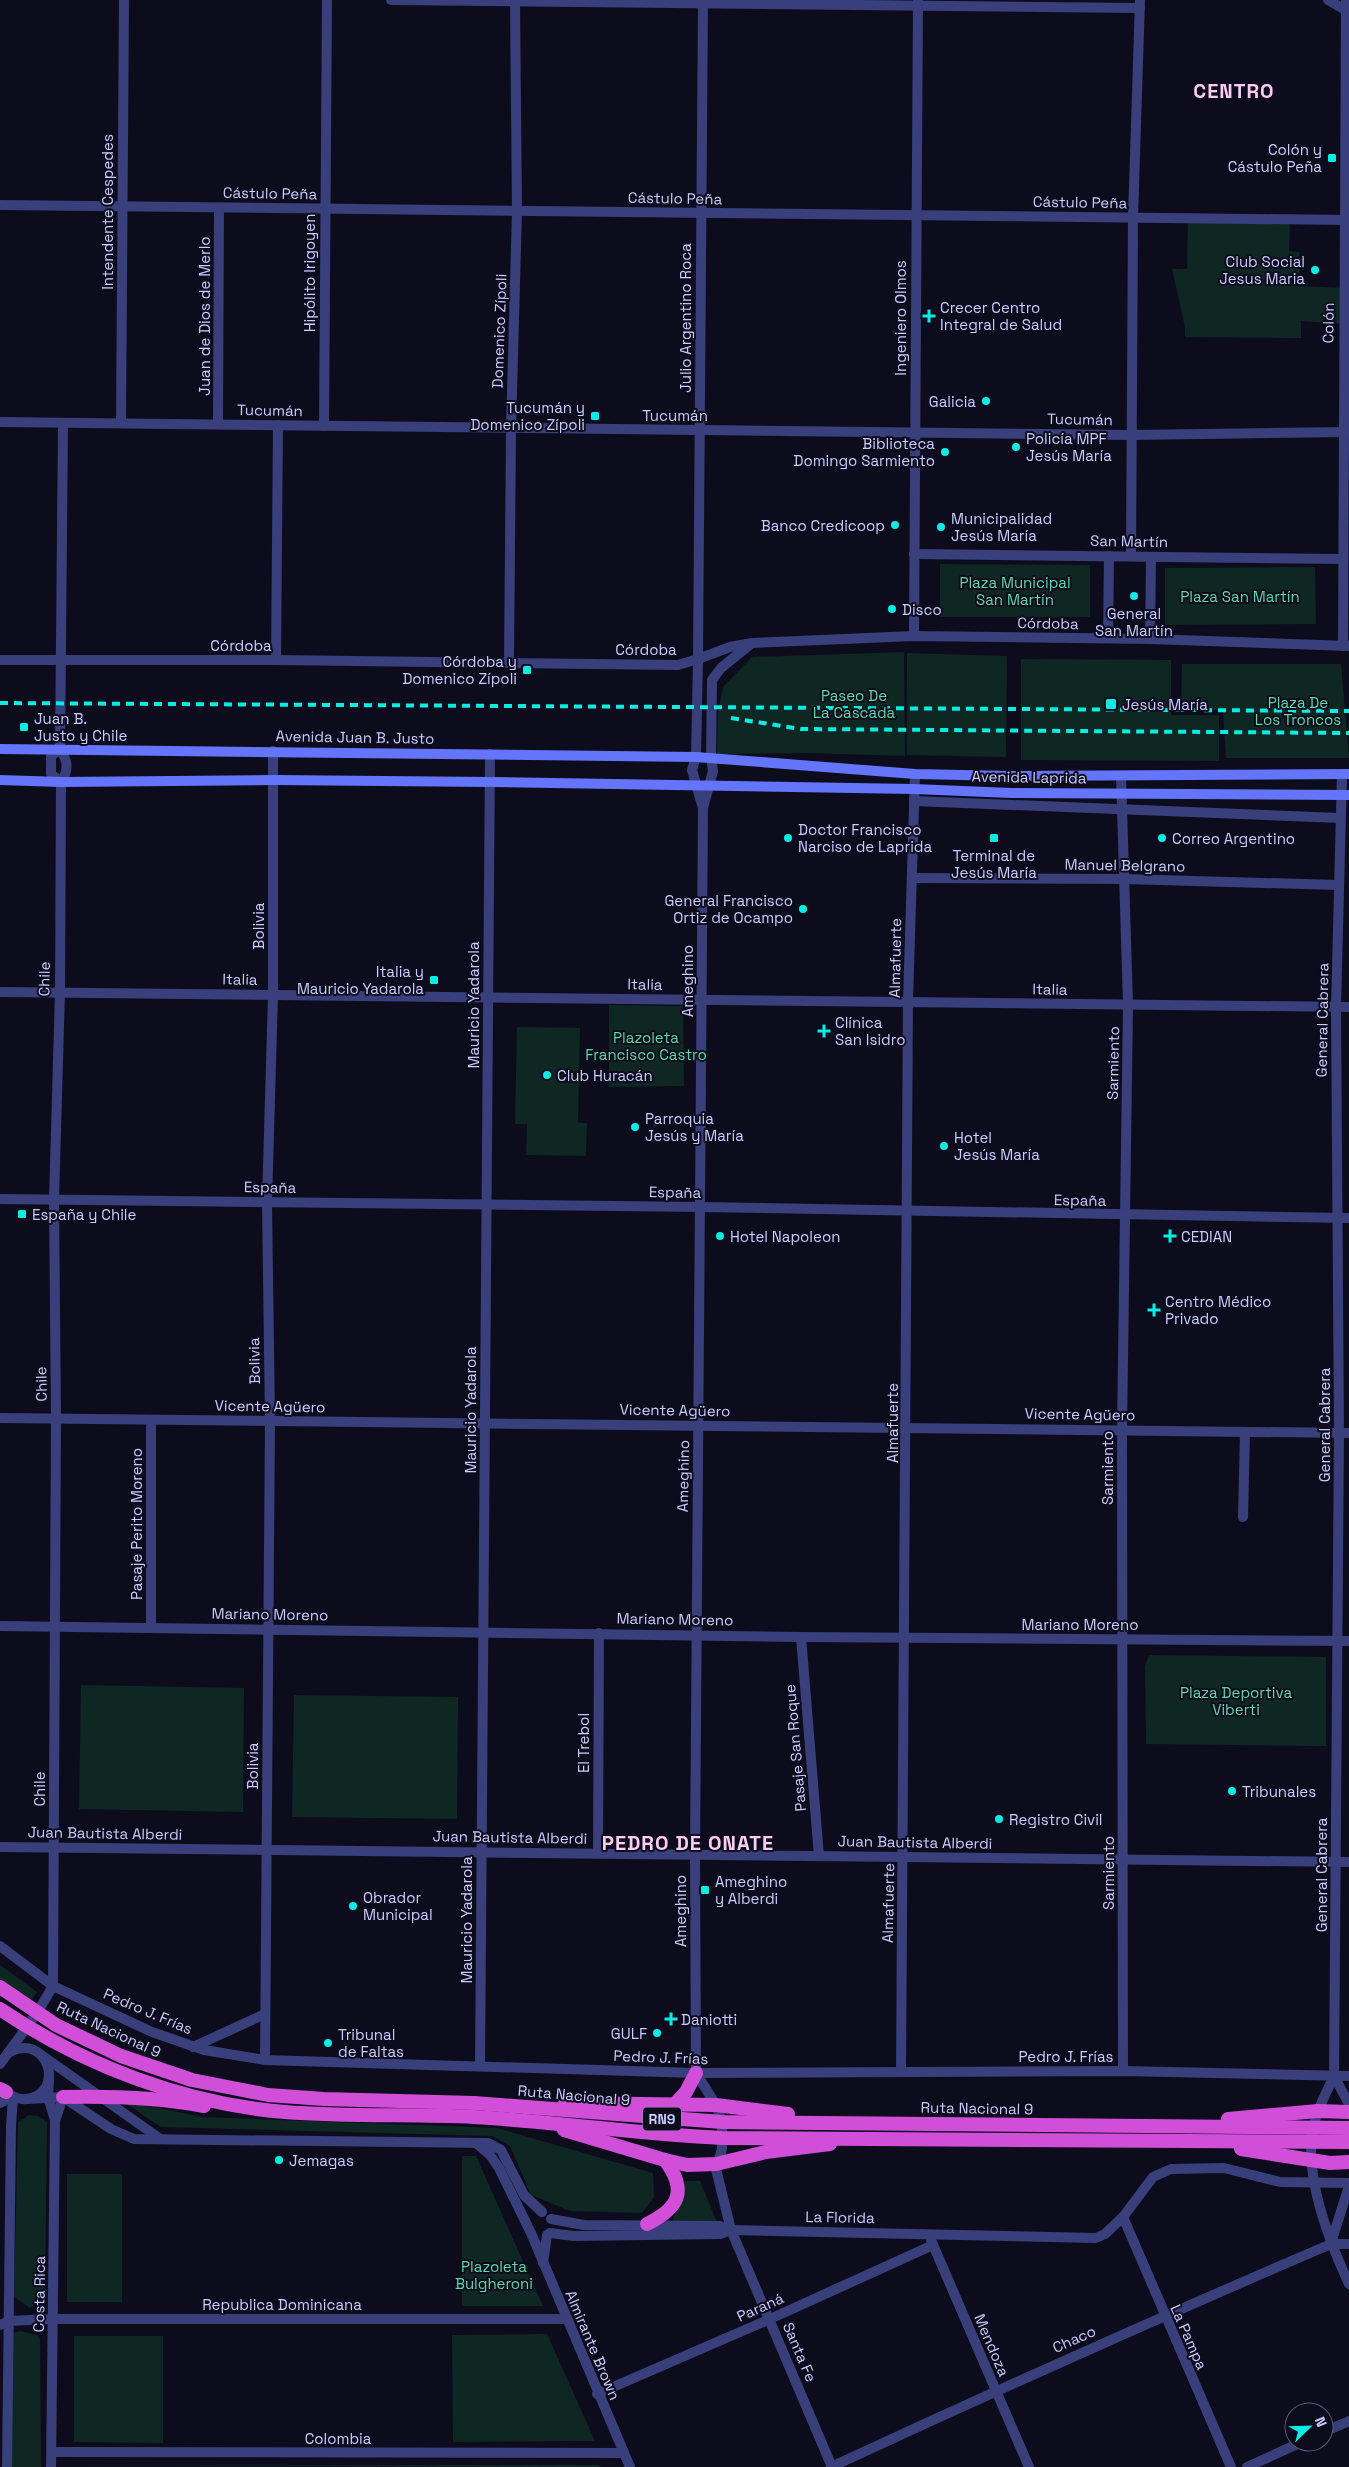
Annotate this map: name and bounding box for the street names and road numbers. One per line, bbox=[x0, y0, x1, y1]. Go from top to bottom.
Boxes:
street label: Intendente Cespedes bbox=[98, 134, 117, 290]
street label: Cástulo Peña bbox=[223, 183, 318, 203]
street label: Cástulo Peña bbox=[628, 188, 723, 208]
street label: Cástulo Peña bbox=[1033, 192, 1128, 212]
street label: Hipólito Irigoyen bbox=[300, 214, 319, 332]
street label: Juan de Dios de Merlo bbox=[195, 236, 214, 396]
street label: Julio Argentino Roca bbox=[676, 243, 695, 393]
street label: Ingeniero Olmos bbox=[891, 260, 910, 376]
street label: Domenico Zípoli bbox=[488, 273, 510, 389]
street label: Colón bbox=[1318, 302, 1338, 344]
street label: Tucumán bbox=[237, 400, 303, 420]
street label: Tucumán bbox=[642, 406, 708, 425]
street label: Tucumán bbox=[1047, 409, 1113, 429]
street label: San Martín bbox=[1090, 531, 1168, 551]
street label: Córdoba bbox=[1017, 613, 1079, 633]
street label: Córdoba bbox=[210, 636, 272, 655]
street label: Córdoba bbox=[615, 640, 677, 659]
street label: Avenida Juan B. Justo bbox=[276, 726, 434, 748]
street label: Avenida Laprida bbox=[971, 766, 1087, 788]
street label: Manuel Belgrano bbox=[1064, 854, 1186, 876]
street label: Bolivia bbox=[249, 902, 268, 949]
street label: Almafuerte bbox=[885, 918, 905, 998]
street label: Mauricio Yadarola bbox=[464, 941, 483, 1069]
street label: Ameghino bbox=[678, 945, 697, 1017]
street label: Chile bbox=[34, 961, 54, 997]
street label: General Cabrera bbox=[1312, 962, 1333, 1077]
street label: Italia bbox=[222, 969, 258, 989]
street label: Italia bbox=[627, 974, 663, 994]
street label: Italia bbox=[1032, 979, 1068, 999]
street label: Sarmiento bbox=[1103, 1026, 1123, 1100]
street label: España bbox=[244, 1177, 297, 1197]
street label: España bbox=[649, 1182, 702, 1202]
street label: España bbox=[1054, 1190, 1107, 1210]
street label: Bolivia bbox=[244, 1337, 264, 1385]
street label: Mauricio Yadarola bbox=[461, 1346, 480, 1474]
street label: Chile bbox=[31, 1366, 51, 1402]
street label: General Cabrera bbox=[1315, 1367, 1334, 1482]
street label: Almafuerte bbox=[883, 1383, 902, 1463]
street label: Vicente Agüero bbox=[214, 1396, 326, 1416]
street label: Vicente Agüero bbox=[619, 1400, 731, 1420]
street label: Vicente Agüero bbox=[1024, 1404, 1136, 1424]
street label: Sarmiento bbox=[1098, 1431, 1117, 1505]
street label: Ameghino bbox=[673, 1440, 693, 1512]
street label: Pasaje Perito Moreno bbox=[127, 1448, 146, 1600]
street label: Mariano Moreno bbox=[211, 1603, 329, 1625]
street label: Mariano Moreno bbox=[616, 1608, 734, 1630]
street label: Mariano Moreno bbox=[1022, 1615, 1138, 1634]
street label: Pasaje San Roque bbox=[780, 1683, 810, 1812]
street label: El Trebol bbox=[574, 1713, 593, 1773]
street label: Bolivia bbox=[243, 1742, 262, 1789]
street label: Chile bbox=[30, 1771, 49, 1807]
street label: General Cabrera bbox=[1312, 1817, 1331, 1932]
street label: Juan Bautista Alberdi bbox=[27, 1822, 183, 1844]
street label: Juan Bautista Alberdi bbox=[432, 1826, 588, 1848]
street label: Juan Bautista Alberdi bbox=[837, 1831, 993, 1853]
street label: Sarmiento bbox=[1099, 1836, 1118, 1910]
street label: Mauricio Yadarola bbox=[457, 1856, 476, 1984]
street label: Almafuerte bbox=[878, 1863, 898, 1943]
street label: Ameghino bbox=[671, 1875, 690, 1947]
street label: Pedro J. Frías bbox=[101, 1984, 195, 2038]
street label: Ruta Nacional 9 bbox=[54, 1997, 164, 2061]
street label: Pedro J. Frías bbox=[613, 2046, 709, 2068]
street label: Pedro J. Frías bbox=[1019, 2047, 1114, 2066]
street label: Ruta Nacional 9 bbox=[517, 2081, 631, 2109]
street label: Ruta Nacional 9 bbox=[920, 2098, 1034, 2118]
road number: RN9 bbox=[643, 2108, 681, 2130]
street label: La Florida bbox=[805, 2207, 875, 2227]
street label: Costa Rica bbox=[29, 2255, 49, 2333]
street label: Almirante Brown bbox=[561, 2287, 625, 2403]
street label: Paraná bbox=[734, 2288, 787, 2326]
street label: Republica Dominicana bbox=[202, 2295, 362, 2314]
street label: La Pampa bbox=[1166, 2301, 1212, 2373]
street label: Mendoza bbox=[970, 2311, 1014, 2379]
street label: Santa Fe bbox=[779, 2319, 821, 2385]
street label: Chaco bbox=[1049, 2321, 1099, 2357]
street label: Colombia bbox=[305, 2429, 372, 2448]

